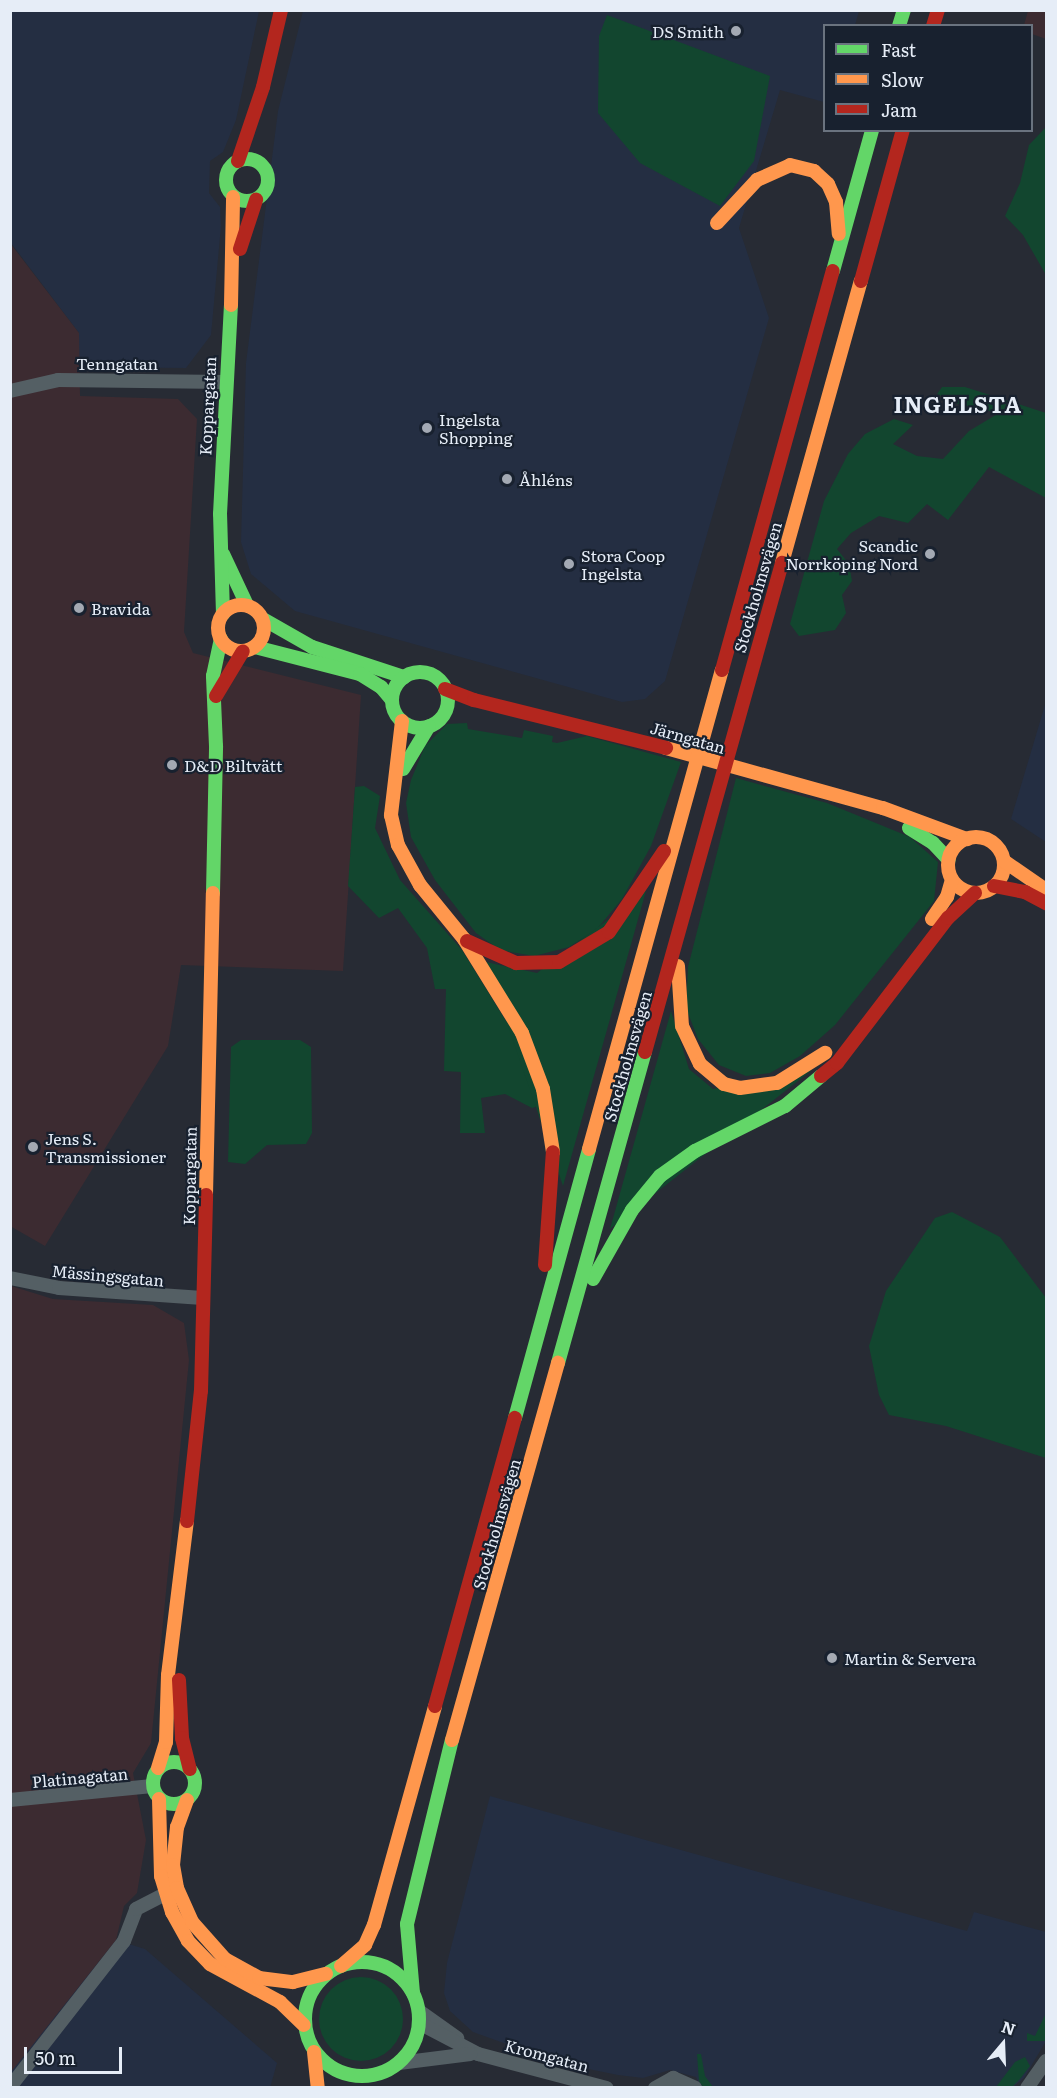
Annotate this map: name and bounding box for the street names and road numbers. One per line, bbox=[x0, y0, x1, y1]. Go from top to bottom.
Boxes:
street label: Tenngatan bbox=[76, 353, 158, 373]
street label: Koppargatan bbox=[195, 356, 219, 456]
street label: Stockholmsvägen bbox=[729, 519, 785, 655]
street label: Järngatan bbox=[648, 717, 728, 757]
street label: Stockholmsvägen bbox=[599, 988, 655, 1124]
street label: Koppargatan bbox=[179, 1126, 199, 1226]
street label: Mässingsgatan bbox=[51, 1261, 165, 1289]
street label: Stockholmsvägen bbox=[468, 1456, 524, 1592]
street label: Platinagatan bbox=[31, 1763, 129, 1791]
street label: Kromgatan bbox=[503, 2035, 591, 2075]

